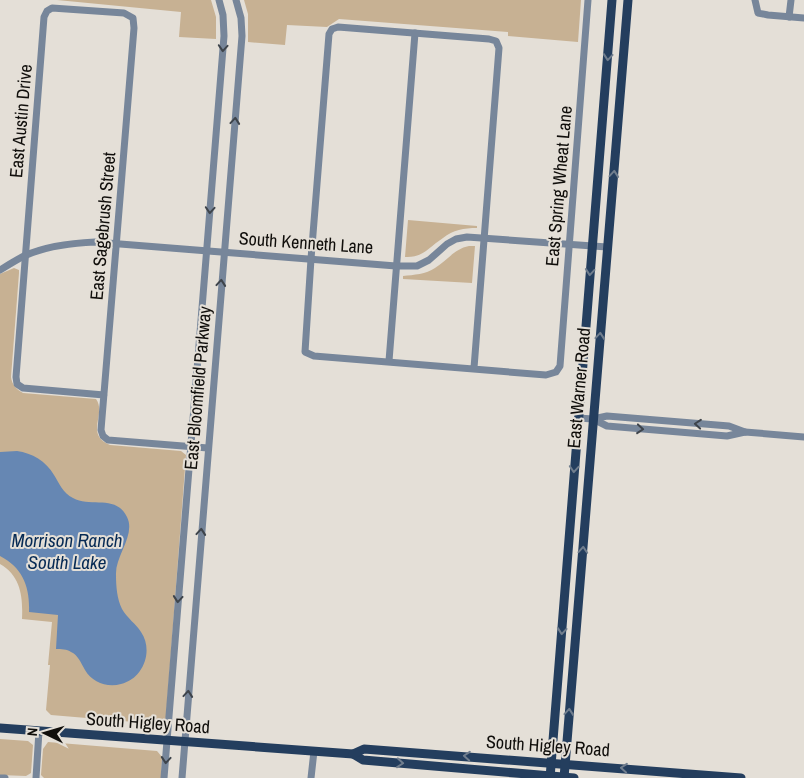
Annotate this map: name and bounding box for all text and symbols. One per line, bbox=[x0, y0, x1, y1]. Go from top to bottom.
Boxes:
one-way arrow bbox=[217, 44, 228, 52]
one-way arrow bbox=[602, 54, 613, 62]
street label: East Austin Drive bbox=[3, 63, 38, 179]
street label: East Spring Wheat Lane bbox=[539, 105, 578, 267]
one-way arrow bbox=[229, 116, 240, 124]
street label: East Sagebrush Street bbox=[84, 151, 121, 301]
one-way arrow bbox=[608, 170, 619, 178]
one-way arrow bbox=[205, 206, 216, 214]
street label: South Kenneth Lane bbox=[238, 225, 374, 260]
one-way arrow bbox=[585, 268, 596, 276]
one-way arrow bbox=[216, 278, 227, 286]
street label: East Bloomfield Parkway bbox=[178, 305, 217, 471]
street label: East Warner Road bbox=[561, 327, 596, 449]
one-way arrow bbox=[594, 331, 605, 339]
one-way arrow bbox=[693, 418, 701, 429]
one-way arrow bbox=[636, 423, 644, 434]
one-way arrow bbox=[569, 465, 580, 473]
water label: Morrison Ranch South Lake bbox=[12, 527, 122, 575]
one-way arrow bbox=[196, 528, 207, 536]
one-way arrow bbox=[577, 546, 588, 554]
one-way arrow bbox=[173, 595, 184, 603]
one-way arrow bbox=[556, 627, 567, 635]
one-way arrow bbox=[183, 690, 194, 698]
street label: South Higley Road bbox=[85, 706, 211, 739]
north arrow bbox=[20, 708, 70, 758]
one-way arrow bbox=[563, 708, 574, 716]
text: N bbox=[23, 727, 41, 737]
street label: South Higley Road bbox=[485, 729, 611, 762]
one-way arrow bbox=[463, 751, 471, 762]
one-way arrow bbox=[160, 756, 171, 764]
one-way arrow bbox=[396, 758, 404, 769]
one-way arrow bbox=[620, 763, 628, 774]

